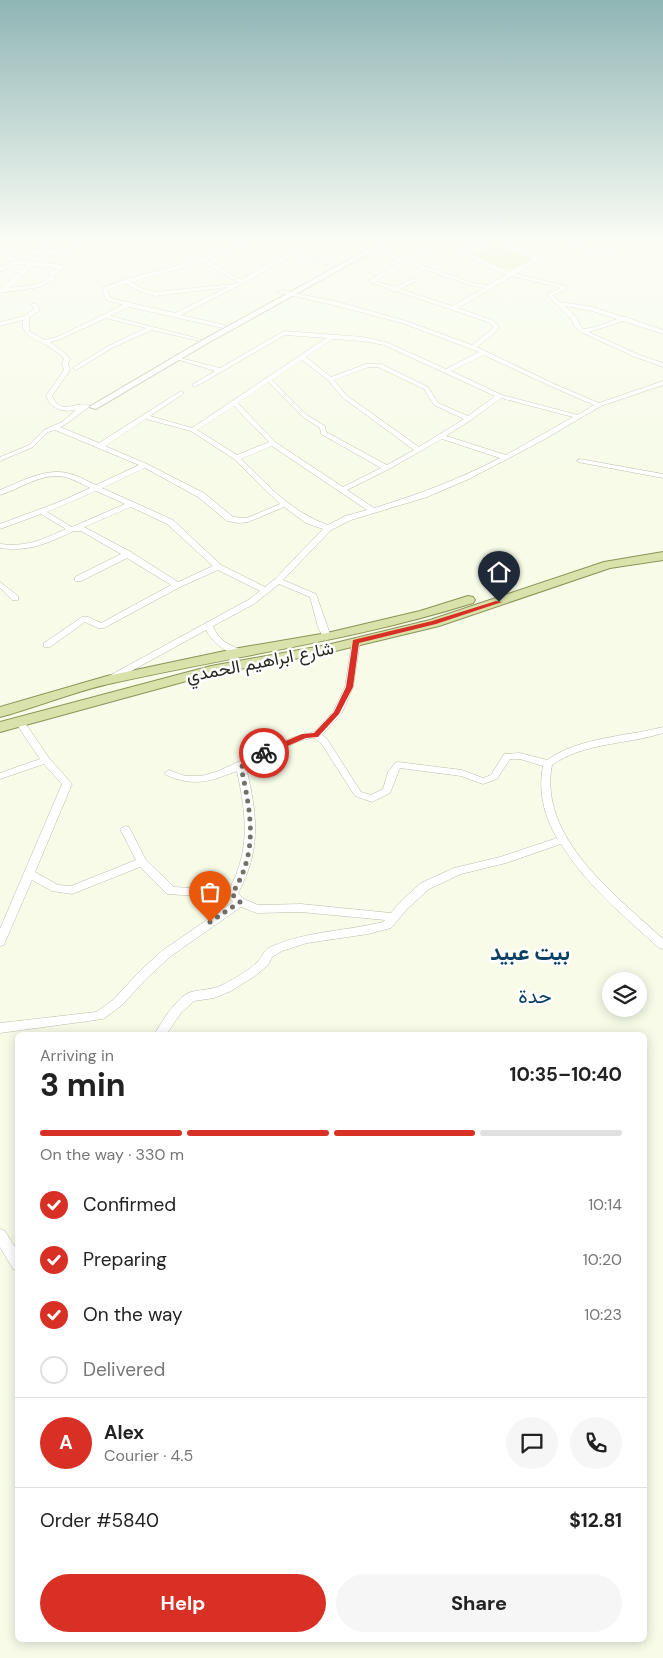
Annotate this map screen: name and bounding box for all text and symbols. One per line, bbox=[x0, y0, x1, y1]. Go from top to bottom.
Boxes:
pin bbox=[478, 551, 520, 602]
icon: home bbox=[485, 558, 513, 586]
street label: شارع ابراهيم الحمدي bbox=[184, 636, 336, 691]
courier bbox=[239, 728, 289, 778]
icon: bike bbox=[250, 739, 278, 767]
pin bbox=[189, 871, 231, 922]
icon: bag bbox=[196, 878, 224, 906]
district label: بيت عبيد bbox=[490, 938, 570, 967]
map controls bbox=[602, 972, 647, 1017]
button: layers bbox=[602, 972, 647, 1017]
district label: حدة bbox=[518, 983, 552, 1009]
text: Arriving in bbox=[40, 1045, 114, 1066]
text: 10:35–10:40 bbox=[510, 1062, 622, 1087]
text: 3 min bbox=[40, 1064, 125, 1106]
text: On the way · 330 m bbox=[40, 1144, 184, 1165]
icon: check bbox=[40, 1191, 68, 1219]
text: Confirmed bbox=[83, 1192, 176, 1217]
text: 10:14 bbox=[588, 1194, 622, 1215]
icon: check bbox=[40, 1246, 68, 1274]
text: Preparing bbox=[83, 1247, 167, 1272]
text: 10:20 bbox=[583, 1249, 622, 1270]
icon: check bbox=[40, 1301, 68, 1329]
text: On the way bbox=[83, 1302, 183, 1327]
text: 10:23 bbox=[584, 1304, 622, 1325]
text: Delivered bbox=[83, 1357, 165, 1382]
button: chat bbox=[506, 1417, 558, 1469]
button: phone bbox=[570, 1417, 622, 1469]
text: Alex bbox=[104, 1420, 144, 1445]
text: A bbox=[59, 1430, 73, 1455]
text: Courier · 4.5 bbox=[104, 1445, 193, 1466]
text: Order #5840 bbox=[40, 1508, 159, 1533]
text: $12.81 bbox=[569, 1508, 622, 1533]
button: Help bbox=[40, 1574, 326, 1632]
button: Share bbox=[336, 1574, 622, 1632]

